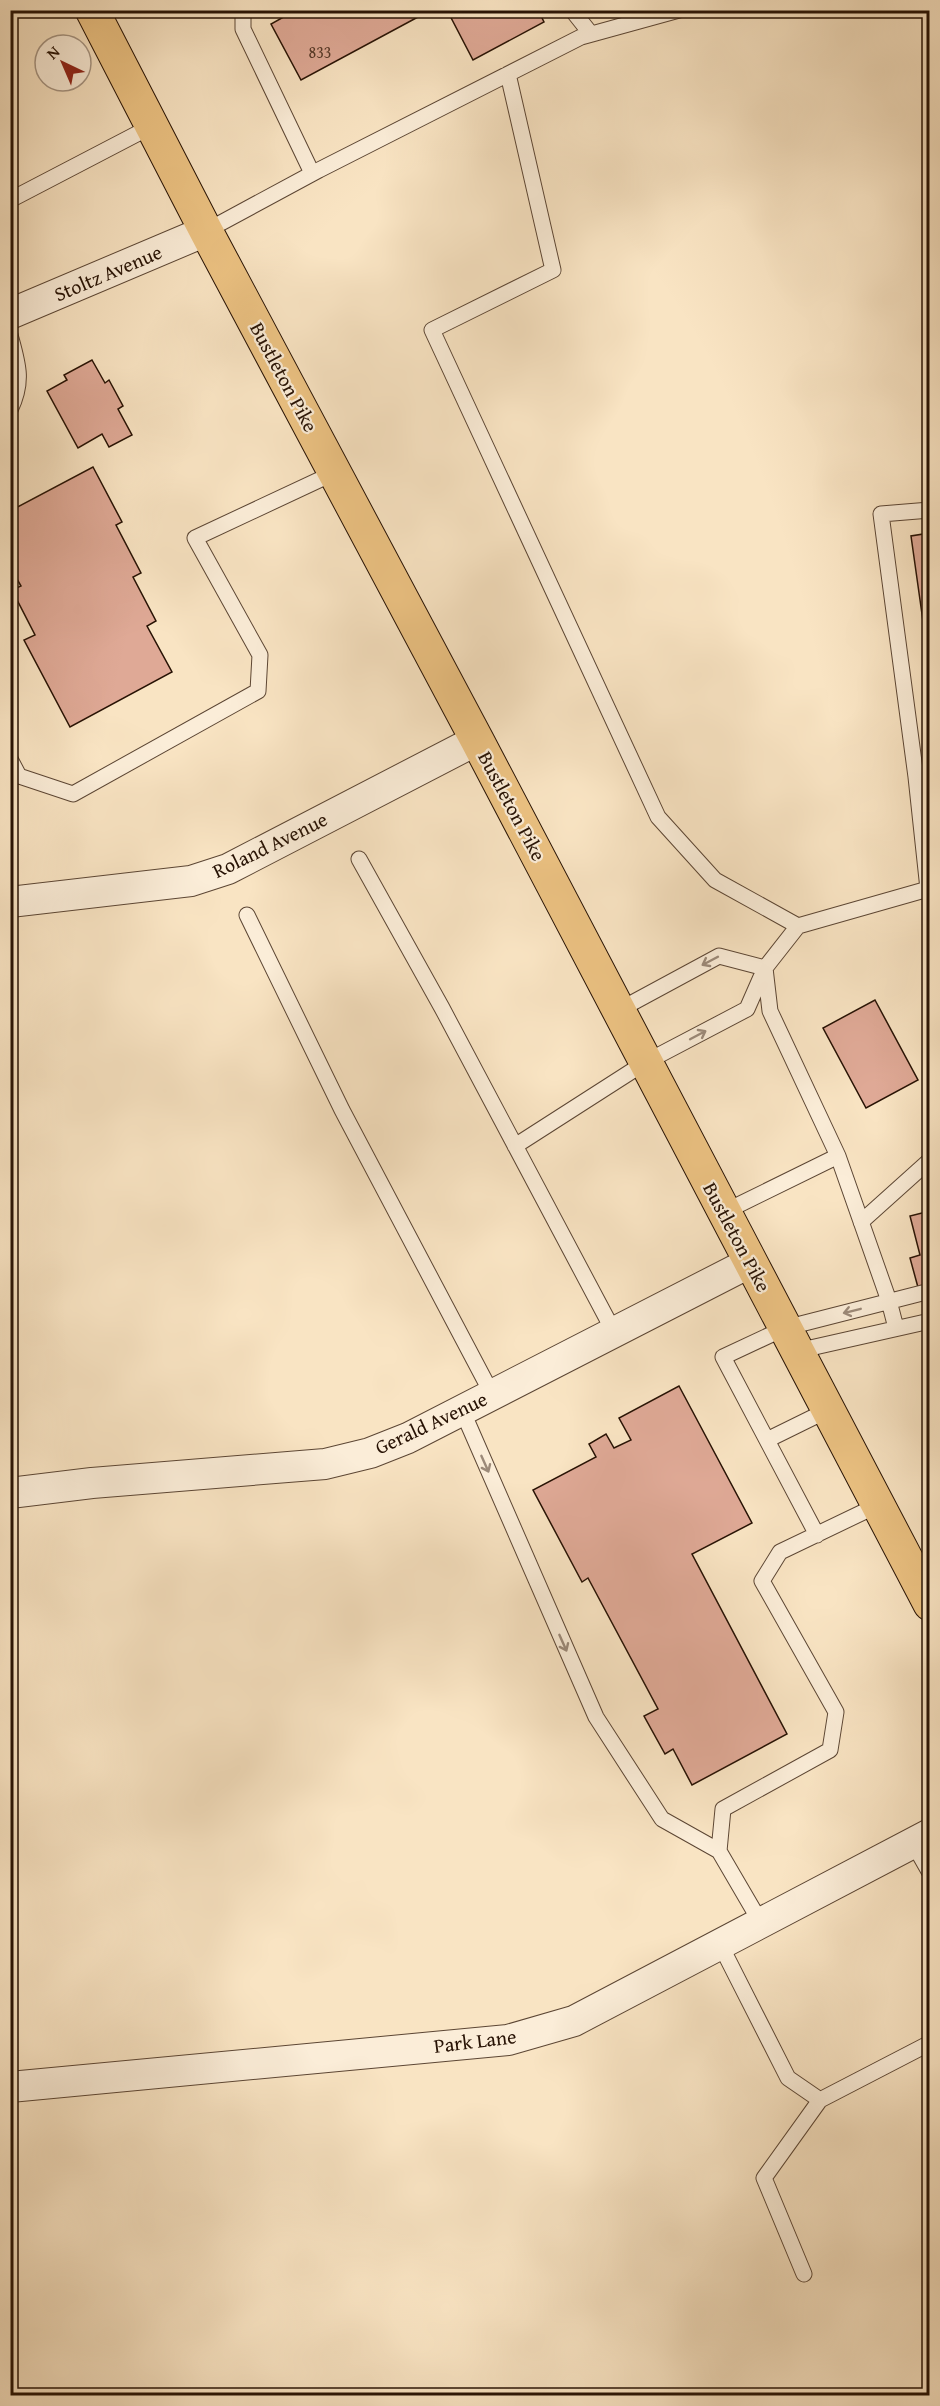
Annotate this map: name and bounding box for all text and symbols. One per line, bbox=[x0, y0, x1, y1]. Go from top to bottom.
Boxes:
north arrow bbox=[33, 33, 93, 93]
text: N bbox=[40, 40, 65, 65]
house number: 833 bbox=[308, 40, 332, 64]
street label: Stoltz Avenue bbox=[50, 237, 166, 308]
street label: Bustleton Pike bbox=[243, 317, 326, 437]
street label: Bustleton Pike bbox=[471, 746, 554, 866]
street label: Roland Avenue bbox=[207, 804, 332, 885]
one-way arrow bbox=[701, 956, 719, 967]
one-way arrow bbox=[688, 1029, 706, 1040]
street label: Bustleton Pike bbox=[696, 1177, 779, 1297]
one-way arrow bbox=[843, 1305, 862, 1317]
street label: Gerald Avenue bbox=[370, 1384, 492, 1461]
one-way arrow bbox=[480, 1454, 491, 1473]
one-way arrow bbox=[558, 1633, 569, 1651]
street label: Park Lane bbox=[432, 2021, 518, 2060]

